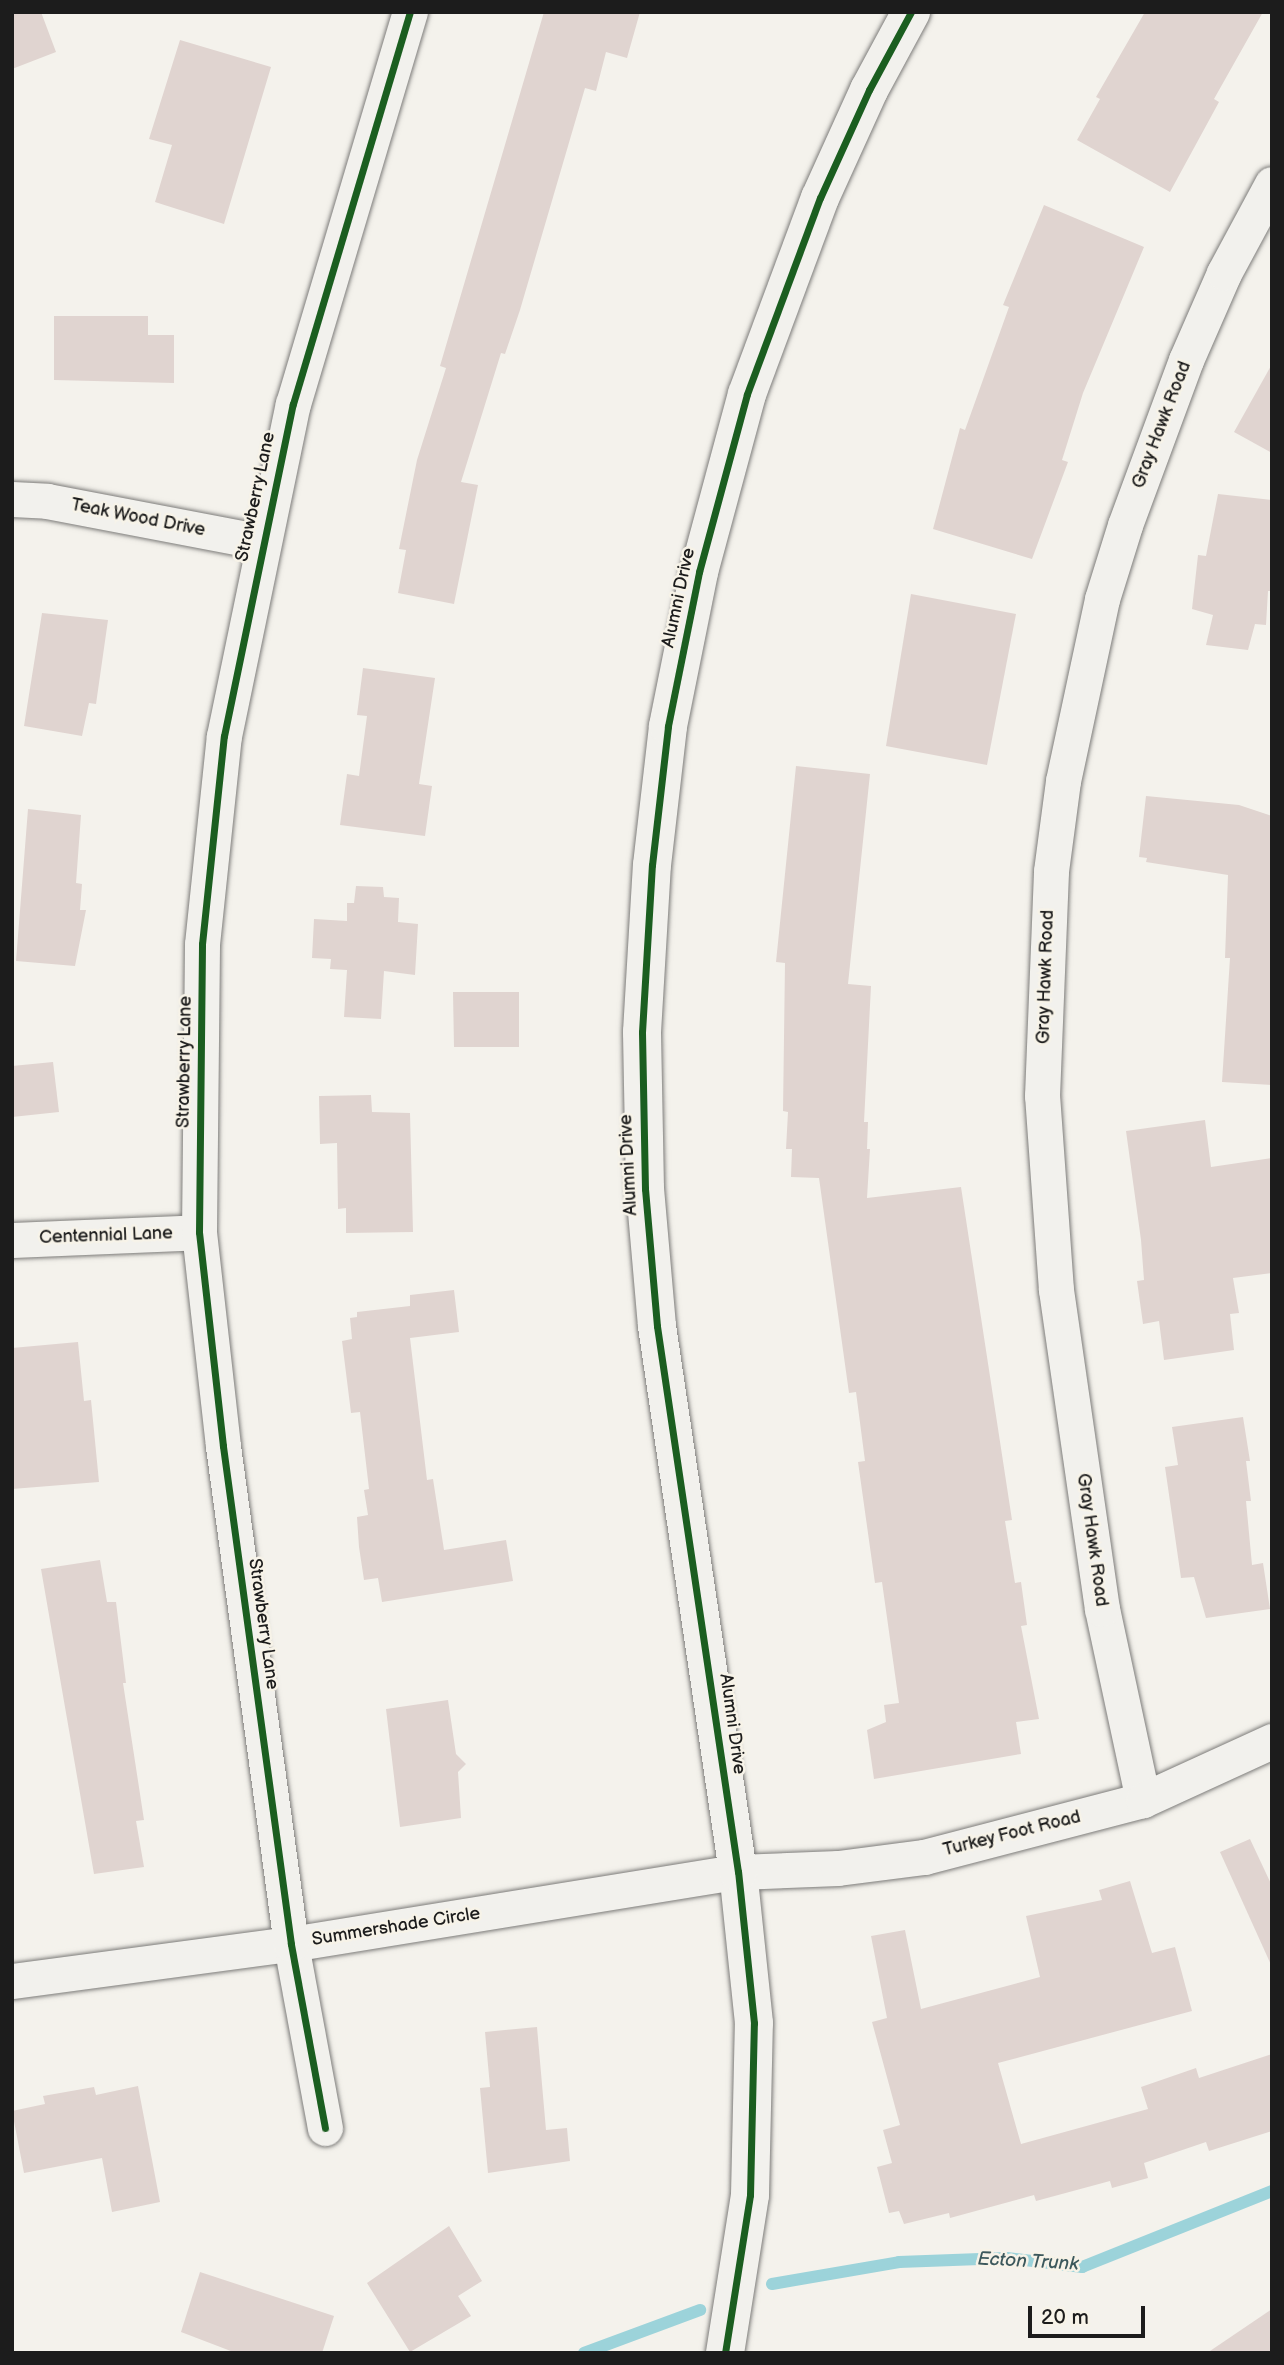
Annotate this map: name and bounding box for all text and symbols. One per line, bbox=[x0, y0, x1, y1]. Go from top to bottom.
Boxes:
street label: Gray Hawk Road bbox=[1128, 358, 1196, 492]
street label: Strawberry Lane bbox=[232, 430, 280, 564]
street label: Teak Wood Drive bbox=[69, 494, 207, 542]
street label: Alumni Drive bbox=[658, 546, 700, 650]
street label: Gray Hawk Road bbox=[1033, 909, 1059, 1045]
street label: Strawberry Lane bbox=[173, 995, 197, 1129]
street label: Alumni Drive bbox=[616, 1114, 642, 1216]
street label: Centennial Lane bbox=[39, 1223, 173, 1249]
street label: Gray Hawk Road bbox=[1072, 1471, 1112, 1609]
street label: Strawberry Lane bbox=[243, 1556, 283, 1692]
street label: Alumni Drive bbox=[714, 1672, 750, 1776]
street label: Turkey Foot Road bbox=[940, 1806, 1084, 1862]
street label: Summershade Circle bbox=[310, 1903, 482, 1951]
water label: Ecton Trunk bbox=[977, 2248, 1079, 2276]
scale bar bbox=[1032, 2292, 1149, 2336]
text: 20 m bbox=[1041, 2305, 1089, 2330]

